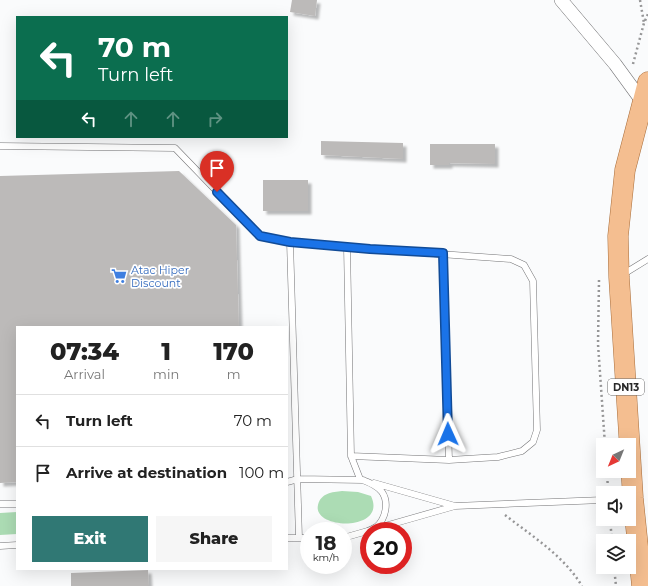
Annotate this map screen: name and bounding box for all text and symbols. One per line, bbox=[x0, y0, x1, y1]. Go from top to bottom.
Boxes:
text: 70 m bbox=[98, 30, 171, 64]
icon: left bbox=[32, 32, 84, 84]
text: Turn left bbox=[98, 64, 173, 86]
icon: left bbox=[78, 108, 100, 130]
icon: ahead bbox=[120, 108, 142, 130]
icon: ahead bbox=[162, 108, 184, 130]
icon: right bbox=[204, 108, 226, 130]
pin bbox=[200, 151, 234, 192]
icon: arrive bbox=[206, 157, 228, 179]
place label: Atac Hiper Discount bbox=[131, 263, 189, 290]
supermarket icon: Atac Hiper Discount bbox=[110, 267, 128, 285]
text: 07:34 bbox=[50, 337, 119, 366]
text: 1 bbox=[161, 337, 171, 366]
text: 170 bbox=[213, 337, 254, 366]
text: Arrival bbox=[64, 366, 105, 382]
text: min bbox=[153, 366, 179, 382]
text: m bbox=[227, 366, 240, 382]
road number: DN13 bbox=[608, 379, 644, 395]
icon: left bbox=[32, 410, 54, 432]
text: Turn left bbox=[66, 411, 133, 430]
text: 70 m bbox=[234, 411, 272, 430]
position arrow bbox=[427, 413, 469, 455]
north arrow bbox=[596, 438, 636, 478]
map controls bbox=[596, 438, 636, 574]
icon: arrive bbox=[32, 462, 54, 484]
text: Arrive at destination bbox=[66, 463, 227, 482]
text: 100 m bbox=[239, 463, 284, 482]
button: sound bbox=[596, 486, 636, 526]
button: Exit bbox=[32, 516, 148, 562]
button: Share bbox=[156, 516, 272, 562]
speed limit sign: 20 bbox=[360, 522, 412, 574]
text: 18 bbox=[315, 531, 337, 555]
button: layers bbox=[596, 534, 636, 574]
text: km/h bbox=[313, 551, 339, 564]

